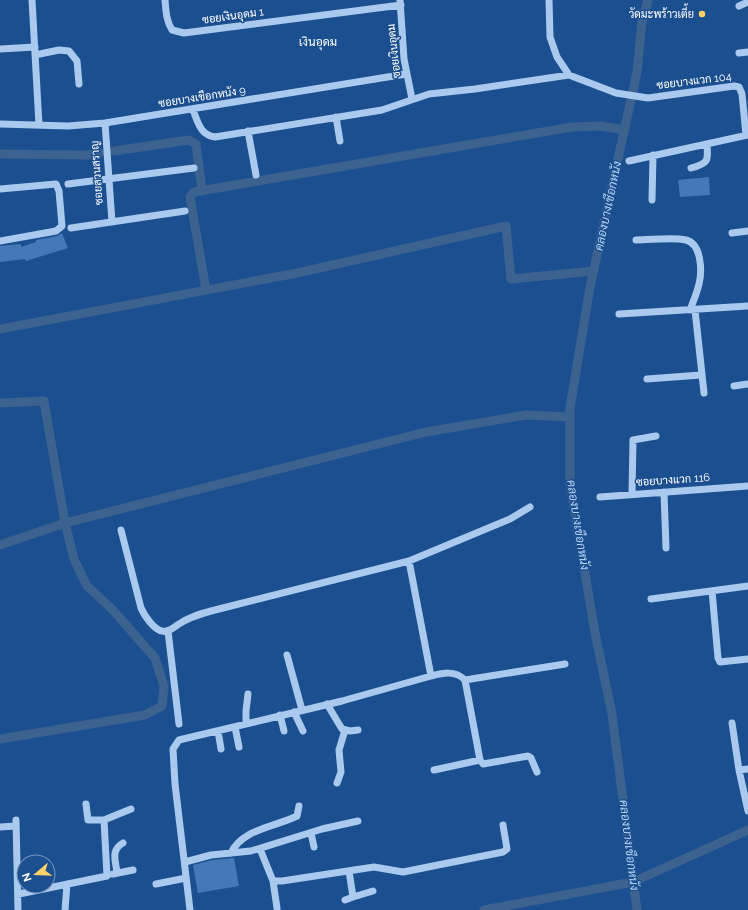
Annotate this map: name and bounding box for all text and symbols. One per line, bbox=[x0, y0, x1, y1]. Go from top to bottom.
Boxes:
place label: วัดมะพร้าวเตี้ย bbox=[629, 3, 694, 21]
street label: ซอยเงินอุดม 1 bbox=[201, 5, 265, 29]
marker: วัดมะพร้าวเตี้ย bbox=[697, 9, 707, 19]
street label: ซอยเงินอุดม bbox=[385, 23, 405, 79]
district label: เงินอุดม bbox=[299, 35, 337, 51]
street label: ซอยบางแวก 104 bbox=[656, 70, 732, 92]
street label: ซอยบางเชือกหนัง 9 bbox=[157, 83, 247, 110]
street label: ซอยสวนสราญ bbox=[88, 140, 106, 206]
water label: คลองบางเชือกหนัง bbox=[591, 159, 624, 252]
street label: ซอยบางแวก 116 bbox=[636, 471, 711, 489]
water label: คลองบางเชือกหนัง bbox=[564, 479, 593, 572]
water label: คลองบางเชือกหนัง bbox=[616, 799, 643, 892]
north arrow bbox=[16, 854, 56, 894]
text: N bbox=[20, 871, 35, 883]

